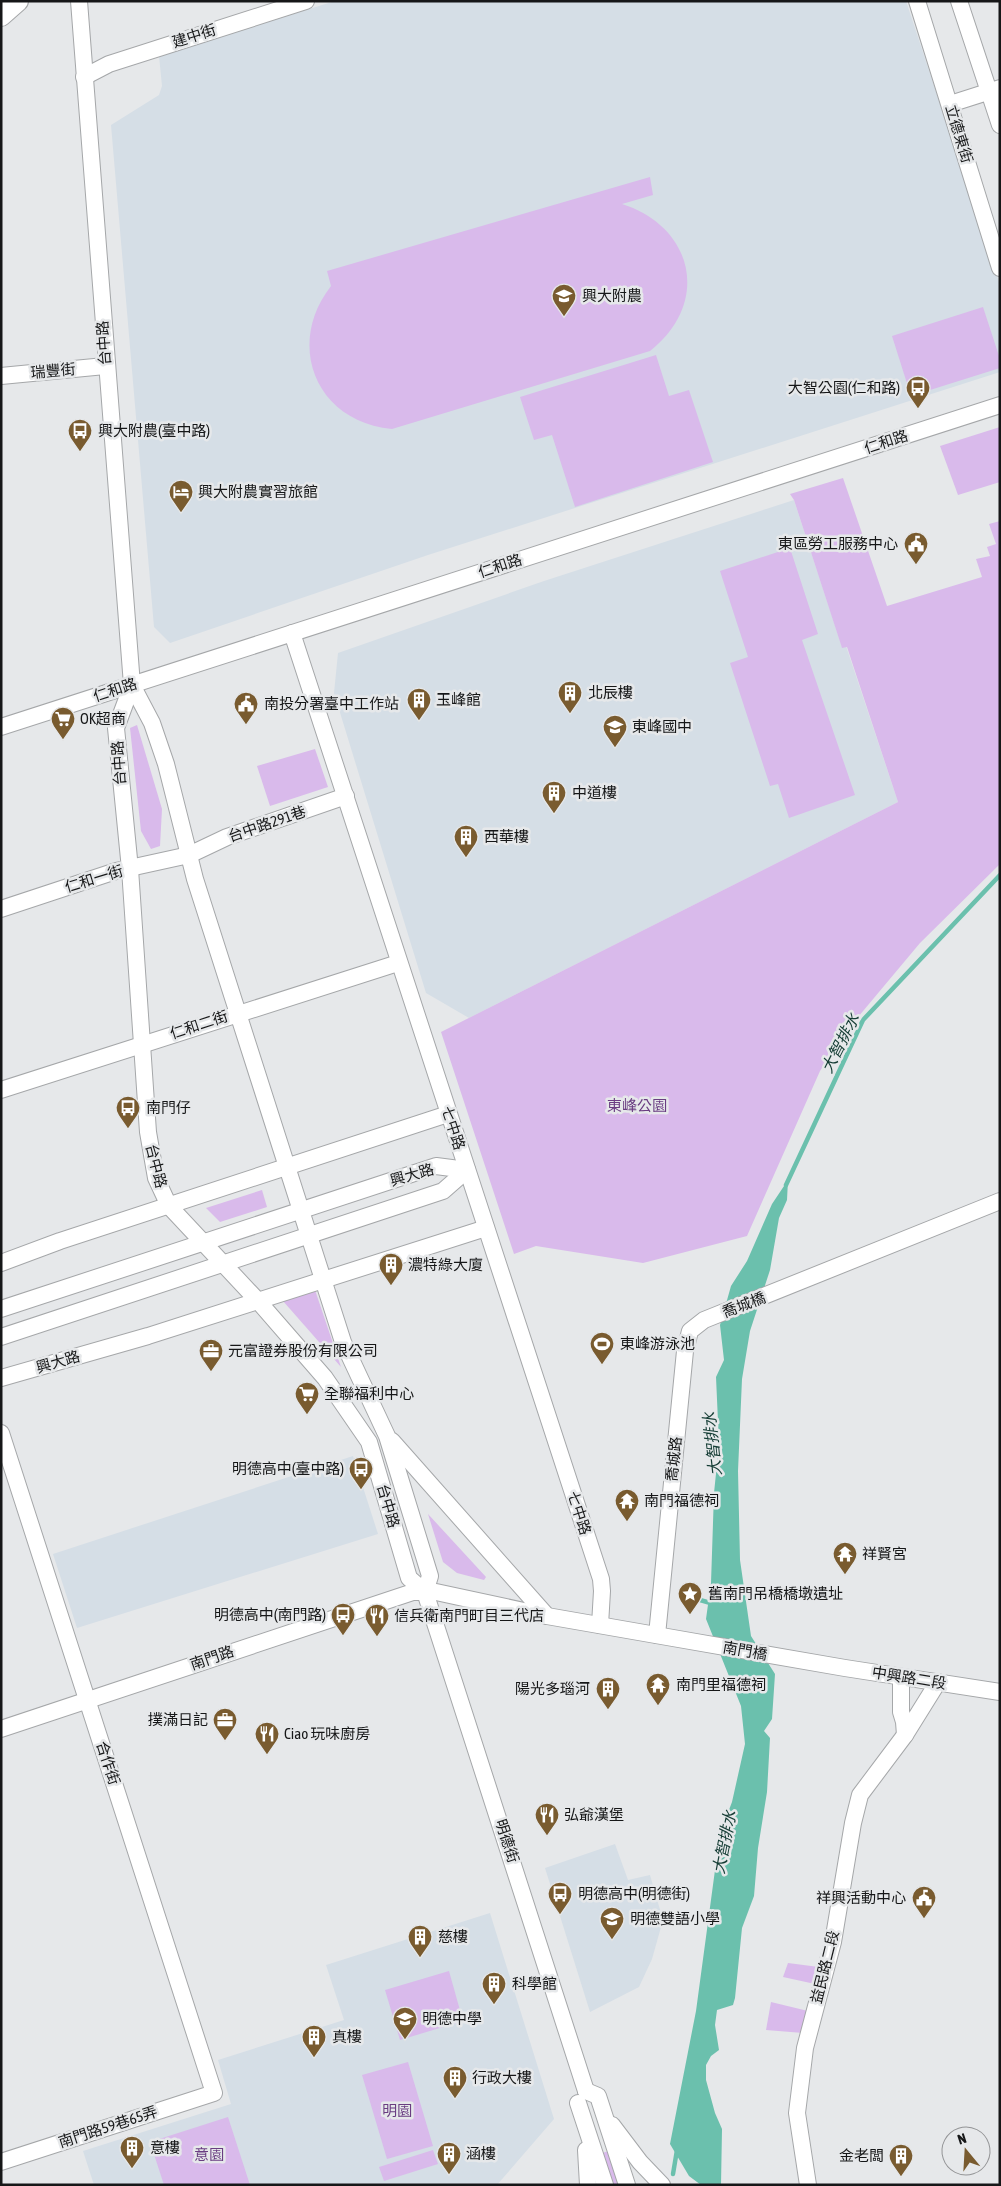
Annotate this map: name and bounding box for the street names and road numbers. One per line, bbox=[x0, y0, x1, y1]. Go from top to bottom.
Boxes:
street label: 建中街 bbox=[170, 20, 218, 51]
street label: 立德東街 bbox=[943, 103, 976, 165]
street label: 台中路 bbox=[93, 320, 114, 366]
street label: 瑞豐街 bbox=[30, 360, 76, 381]
street label: 仁和路 bbox=[862, 426, 910, 457]
street label: 仁和路 bbox=[476, 550, 524, 581]
street label: 仁和路 bbox=[91, 674, 139, 705]
street label: 台中路 bbox=[108, 740, 129, 786]
street label: 台中路291巷 bbox=[226, 802, 308, 845]
street label: 仁和一街 bbox=[63, 862, 125, 895]
street label: 仁和二街 bbox=[168, 1007, 230, 1042]
street label: 七中路 bbox=[438, 1104, 469, 1152]
street label: 台中路 bbox=[143, 1142, 170, 1190]
street label: 興大路 bbox=[388, 1160, 436, 1189]
street label: 喬城橋 bbox=[720, 1289, 768, 1321]
street label: 興大路 bbox=[34, 1347, 82, 1376]
street label: 喬城路 bbox=[663, 1436, 684, 1482]
street label: 台中路 bbox=[374, 1482, 403, 1530]
street label: 七中路 bbox=[564, 1489, 595, 1537]
street label: 南門橋 bbox=[721, 1638, 769, 1663]
street label: 南門路 bbox=[188, 1642, 236, 1673]
street label: 中興路二段 bbox=[871, 1663, 947, 1692]
street label: 合作街 bbox=[93, 1739, 124, 1787]
street label: 明德街 bbox=[492, 1817, 523, 1865]
street label: 益民路二段 bbox=[807, 1928, 842, 2005]
street label: 南門路59巷65弄 bbox=[56, 2102, 160, 2151]

